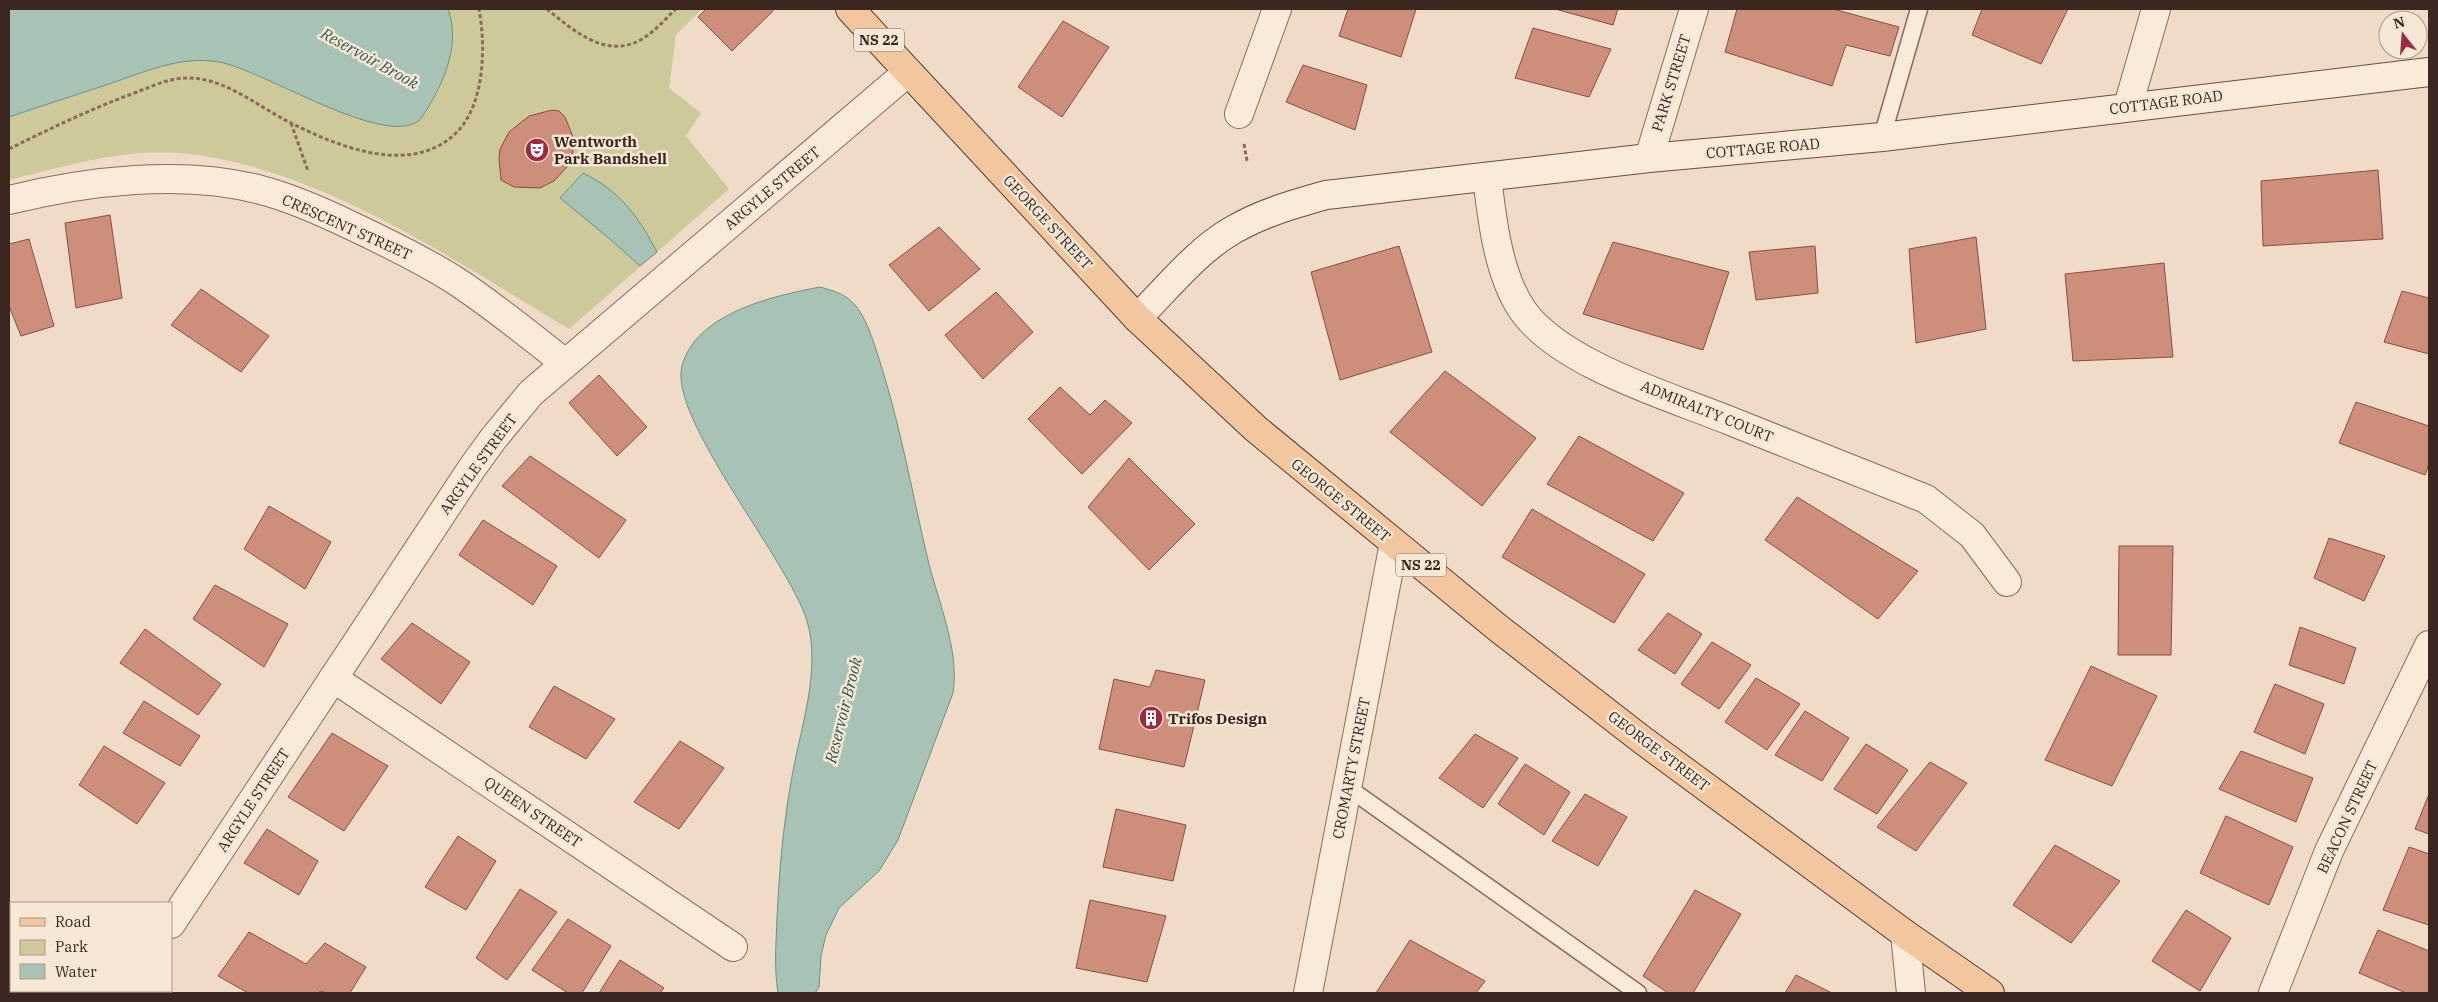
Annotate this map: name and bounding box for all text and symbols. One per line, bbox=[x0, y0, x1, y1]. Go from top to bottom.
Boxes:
north arrow bbox=[2378, 10, 2428, 60]
text: N bbox=[2391, 12, 2407, 33]
water label: Reservoir Brook bbox=[317, 22, 423, 93]
road number: NS 22 bbox=[854, 28, 904, 52]
street label: PARK STREET bbox=[1647, 32, 1695, 134]
street label: COTTAGE ROAD bbox=[2108, 86, 2224, 118]
place label: Wentworth Park Bandshell bbox=[554, 132, 667, 168]
street label: COTTAGE ROAD bbox=[1705, 134, 1821, 162]
theatre icon: Wentworth Park Bandshell bbox=[524, 137, 550, 163]
street label: ARGYLE STREET bbox=[720, 142, 824, 234]
street label: GEORGE STREET bbox=[999, 171, 1097, 273]
street label: CRESCENT STREET bbox=[279, 190, 415, 264]
street label: ADMIRALTY COURT bbox=[1638, 376, 1776, 446]
street label: ARGYLE STREET bbox=[435, 410, 521, 518]
street label: GEORGE STREET bbox=[1287, 454, 1395, 546]
road number: NS 22 bbox=[1396, 554, 1446, 576]
water label: Reservoir Brook bbox=[820, 654, 866, 766]
street label: CROMARTY STREET bbox=[1328, 695, 1374, 840]
building icon: Trifos Design bbox=[1138, 705, 1164, 731]
street label: GEORGE STREET bbox=[1604, 707, 1714, 796]
place label: Trifos Design bbox=[1168, 709, 1267, 728]
street label: ARGYLE STREET bbox=[212, 744, 294, 855]
street label: BEACON STREET bbox=[2313, 757, 2382, 877]
street label: QUEEN STREET bbox=[481, 772, 586, 852]
legend bbox=[10, 902, 172, 992]
text: Road bbox=[55, 912, 91, 931]
text: Park bbox=[55, 937, 88, 956]
text: Water bbox=[55, 962, 97, 981]

